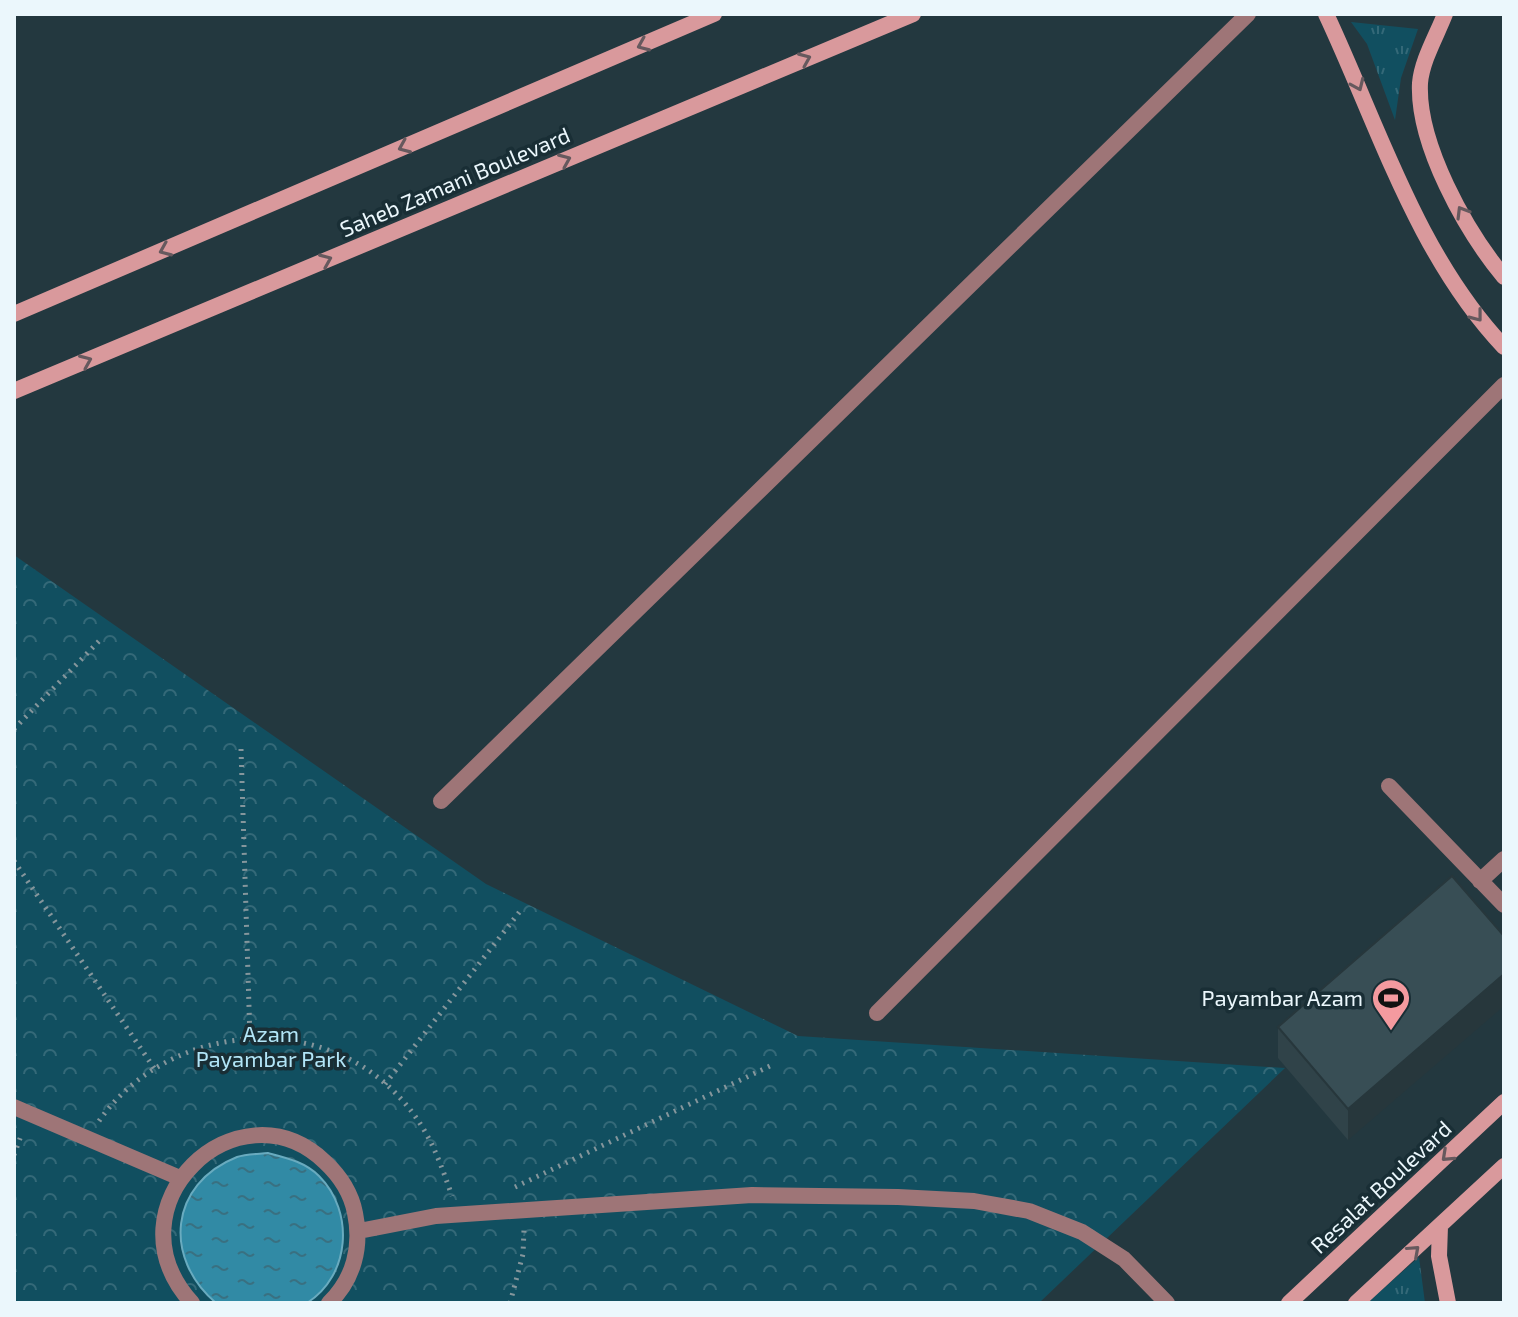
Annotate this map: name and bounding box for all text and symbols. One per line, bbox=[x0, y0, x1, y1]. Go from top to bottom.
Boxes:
one-way arrow bbox=[636, 35, 651, 51]
one-way arrow bbox=[797, 53, 811, 69]
one-way arrow bbox=[1349, 77, 1365, 91]
street label: Saheb Zamani Boulevard bbox=[336, 121, 574, 241]
one-way arrow bbox=[397, 138, 412, 154]
one-way arrow bbox=[557, 153, 572, 169]
one-way arrow bbox=[1456, 206, 1472, 221]
one-way arrow bbox=[158, 240, 173, 256]
one-way arrow bbox=[318, 254, 332, 270]
one-way arrow bbox=[1467, 307, 1481, 322]
one-way arrow bbox=[78, 354, 92, 370]
sports icon: Payambar Azam bbox=[1370, 977, 1412, 1032]
place label: Payambar Azam bbox=[1202, 984, 1363, 1010]
park label: Azam Payambar Park bbox=[196, 1020, 346, 1071]
street label: Resalat Boulevard bbox=[1305, 1115, 1456, 1258]
one-way arrow bbox=[1442, 1146, 1456, 1161]
one-way arrow bbox=[1404, 1246, 1419, 1260]

